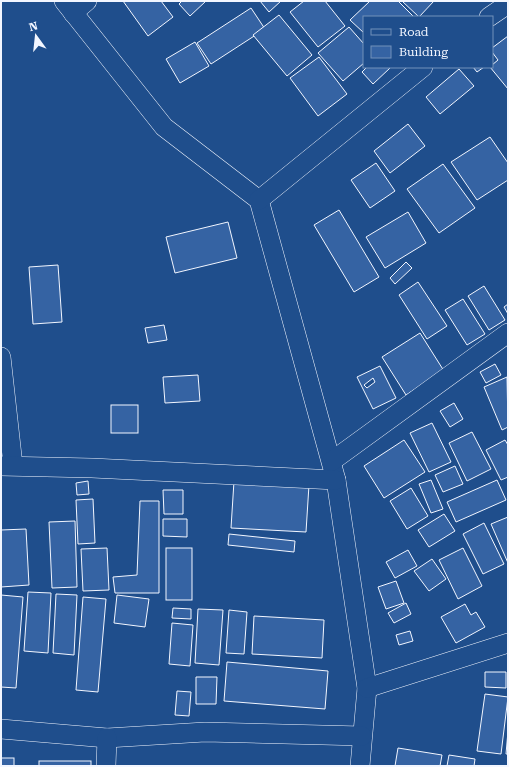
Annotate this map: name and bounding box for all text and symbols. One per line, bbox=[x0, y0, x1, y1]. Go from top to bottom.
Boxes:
north arrow bbox=[16, 16, 56, 56]
legend bbox=[363, 16, 493, 68]
text: N bbox=[28, 19, 40, 34]
text: Road bbox=[399, 25, 429, 39]
text: Building bbox=[399, 45, 448, 59]

